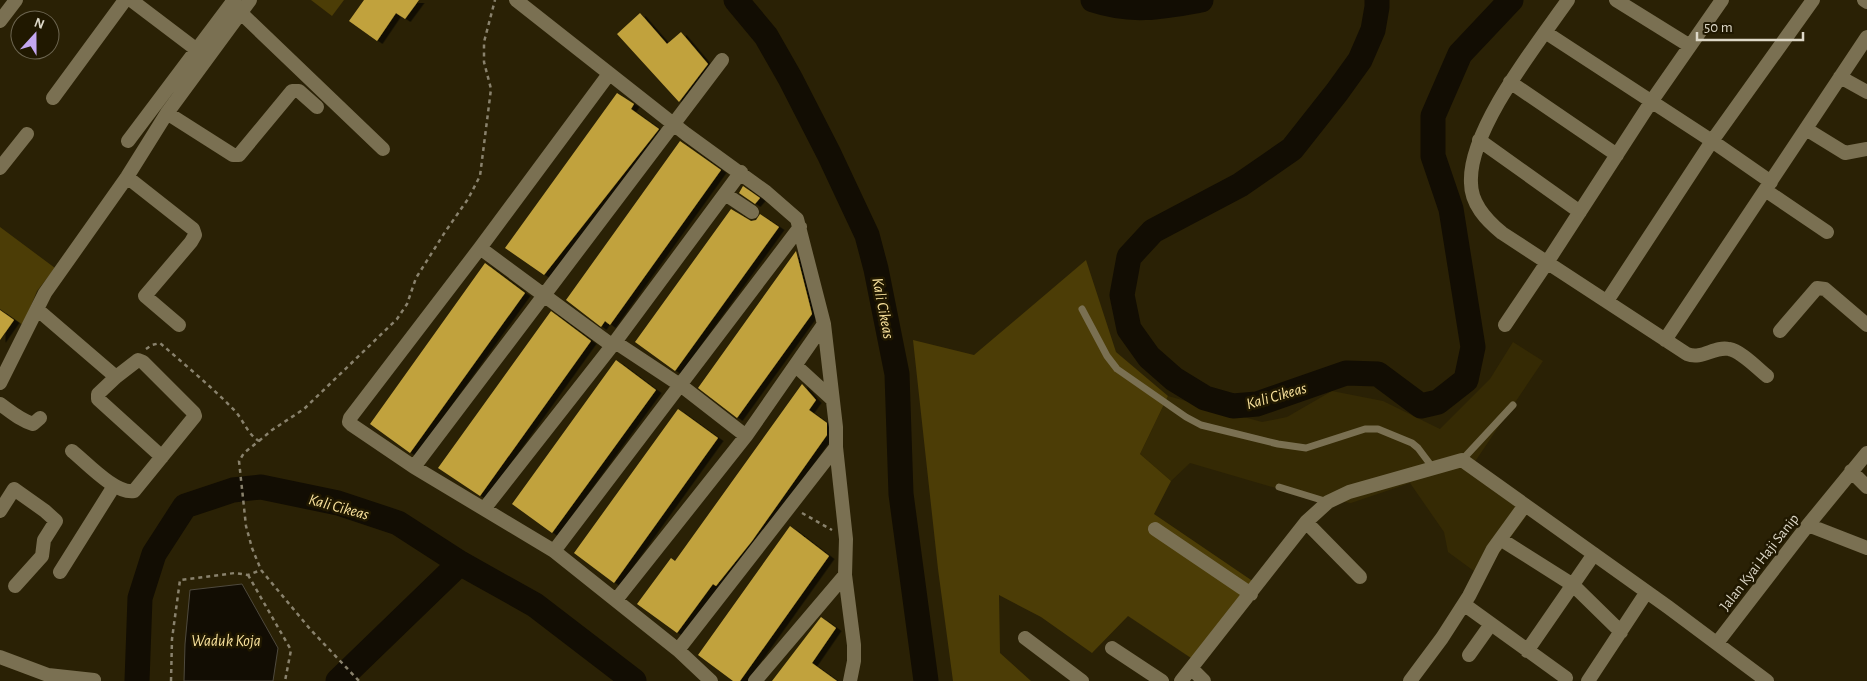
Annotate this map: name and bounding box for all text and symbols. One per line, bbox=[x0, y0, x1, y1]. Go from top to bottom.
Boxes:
north arrow bbox=[10, 10, 60, 60]
scale bar bbox=[1697, 10, 1803, 42]
text: N bbox=[32, 16, 46, 32]
text: 50 m bbox=[1704, 20, 1733, 35]
water label: Kali Cikeas bbox=[869, 276, 897, 340]
water label: Kali Cikeas bbox=[1244, 380, 1308, 412]
water label: Kali Cikeas bbox=[307, 491, 371, 523]
street label: Jalan Kyai Haji Sanip bbox=[1717, 511, 1802, 614]
water label: Waduk Koja bbox=[191, 633, 261, 650]

